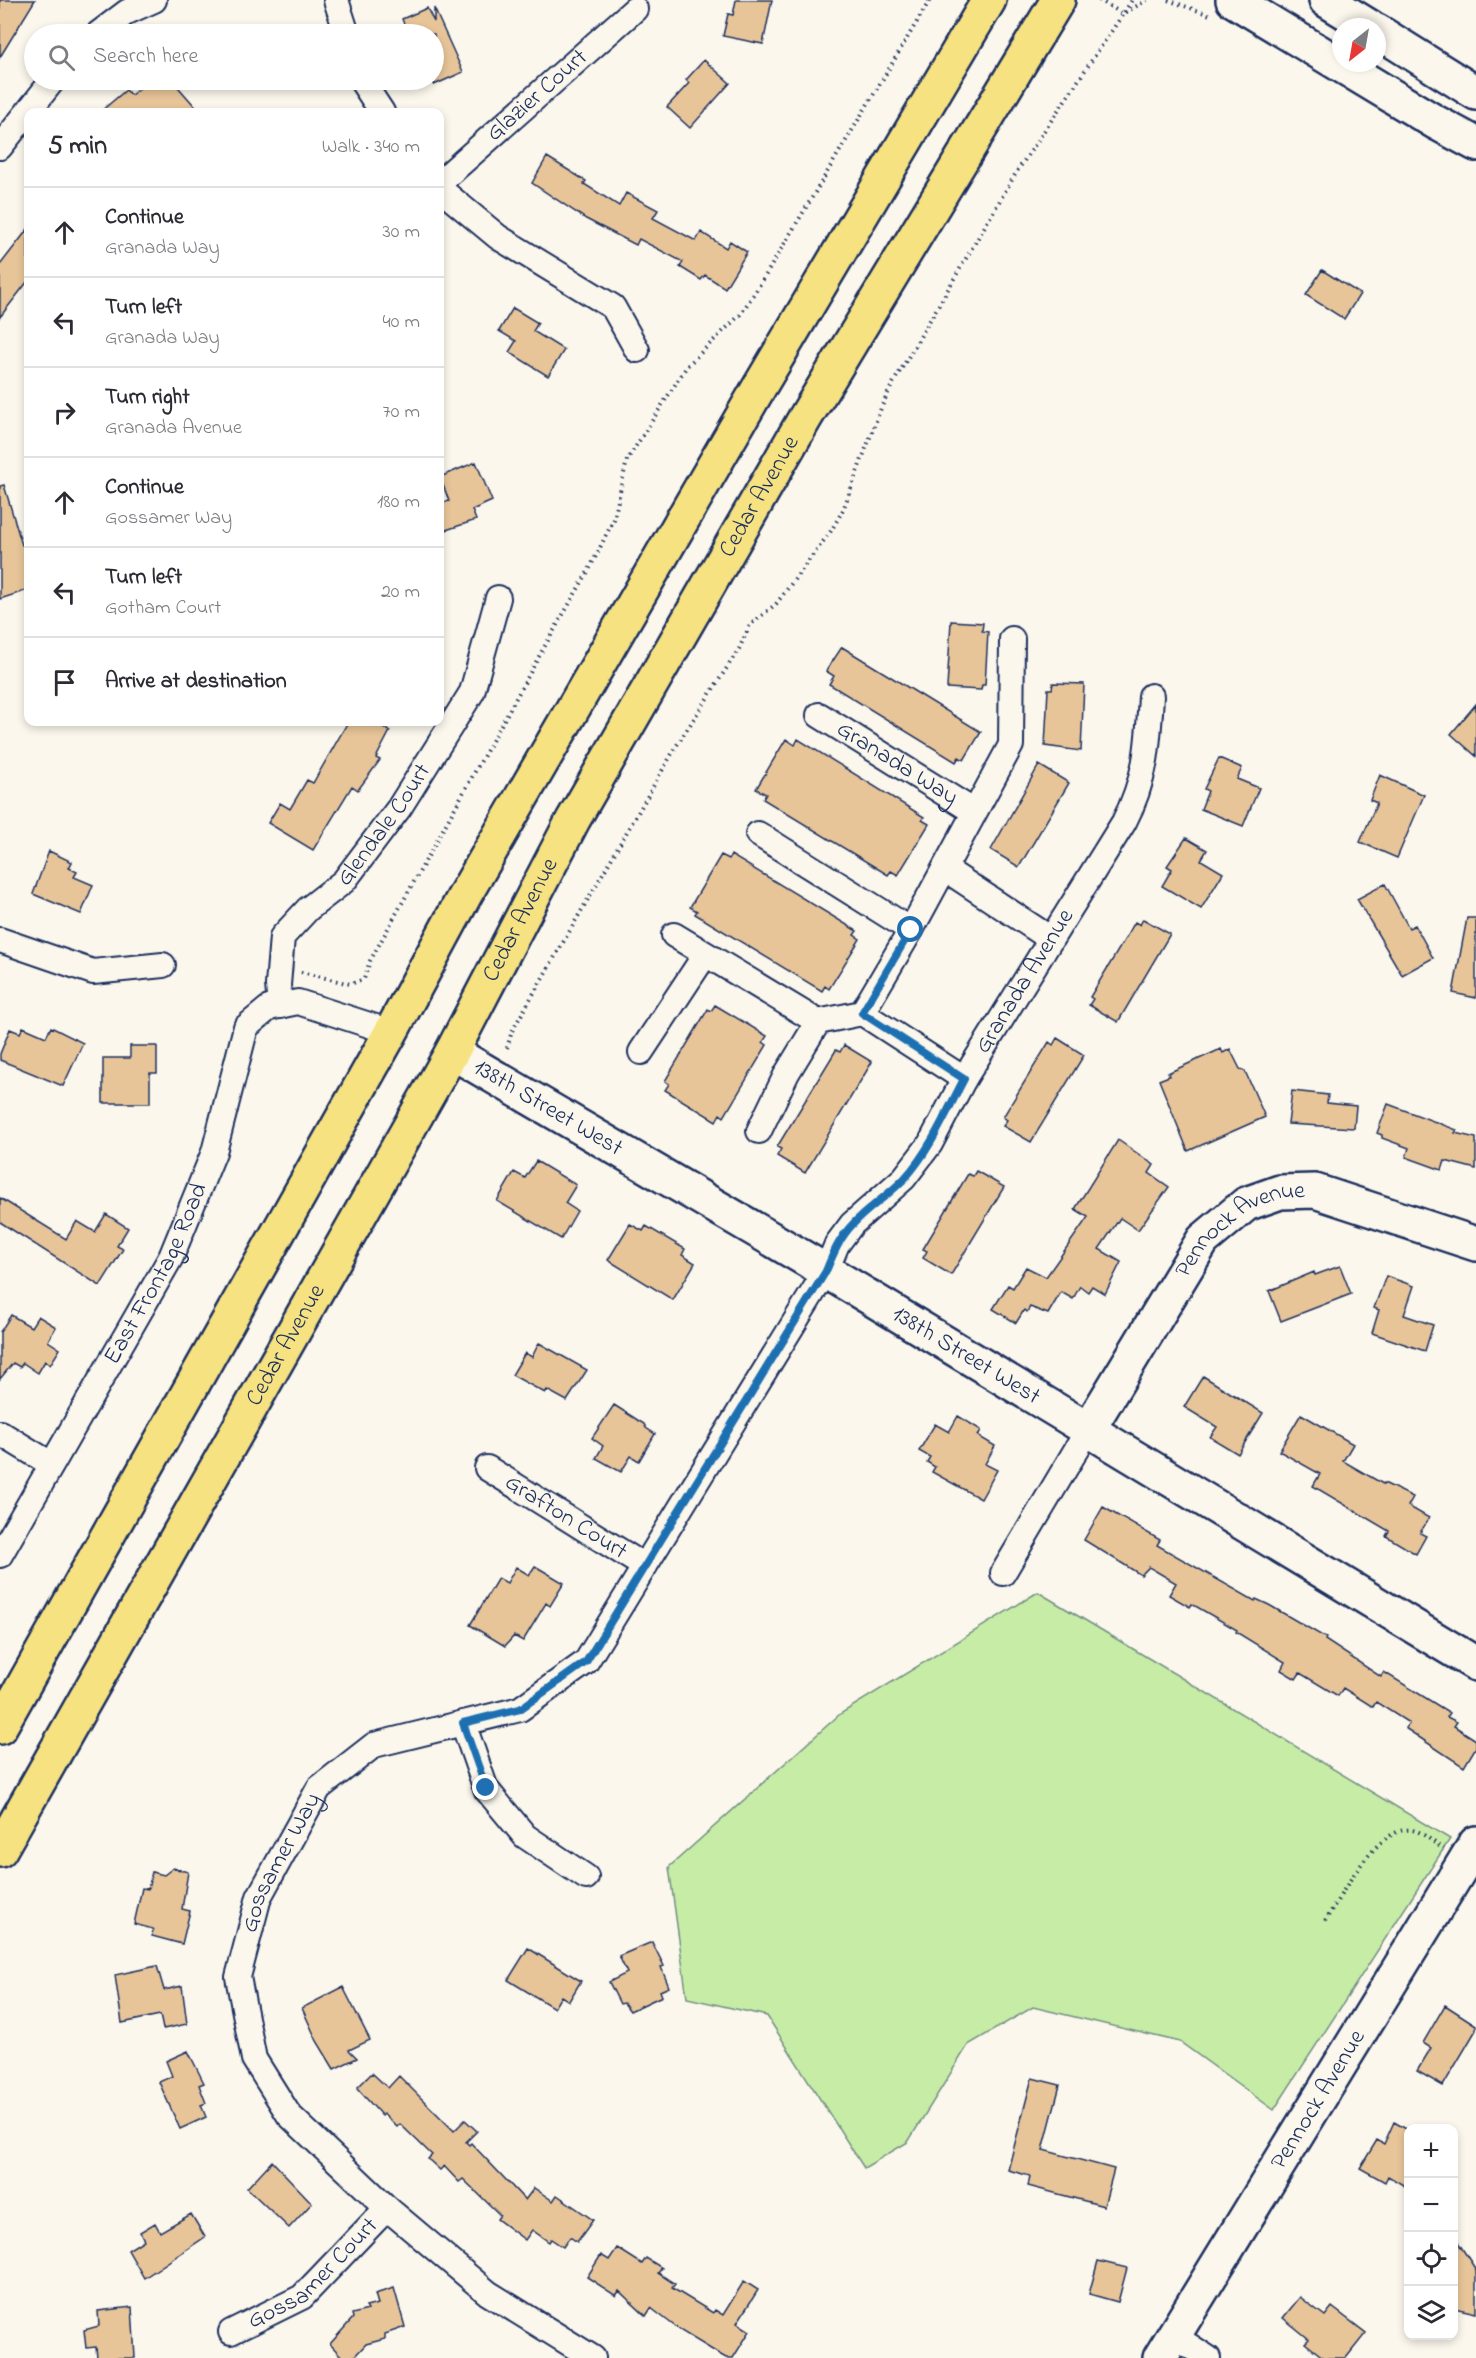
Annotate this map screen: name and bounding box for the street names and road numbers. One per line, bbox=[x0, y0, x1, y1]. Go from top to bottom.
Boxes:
street label: Glazier Court bbox=[479, 41, 596, 150]
street label: Cedar Avenue bbox=[710, 429, 809, 564]
street label: Granada Way bbox=[829, 712, 965, 816]
street label: Glendale Court bbox=[328, 757, 440, 894]
street label: Cedar Avenue bbox=[474, 852, 568, 988]
street label: Granada Avenue bbox=[966, 902, 1083, 1061]
street label: 138th Street West bbox=[466, 1050, 629, 1166]
street label: Pennock Avenue bbox=[1167, 1174, 1306, 1284]
street label: East Frontage Road bbox=[95, 1177, 217, 1371]
street label: Cedar Avenue bbox=[237, 1277, 335, 1413]
street label: 138th Street West bbox=[885, 1297, 1047, 1414]
street label: Grafton Court bbox=[498, 1466, 634, 1569]
street label: Gossamer Way bbox=[233, 1787, 331, 1937]
street label: Pennock Avenue bbox=[1262, 2023, 1375, 2176]
street label: Gossamer Court bbox=[242, 2210, 387, 2339]

